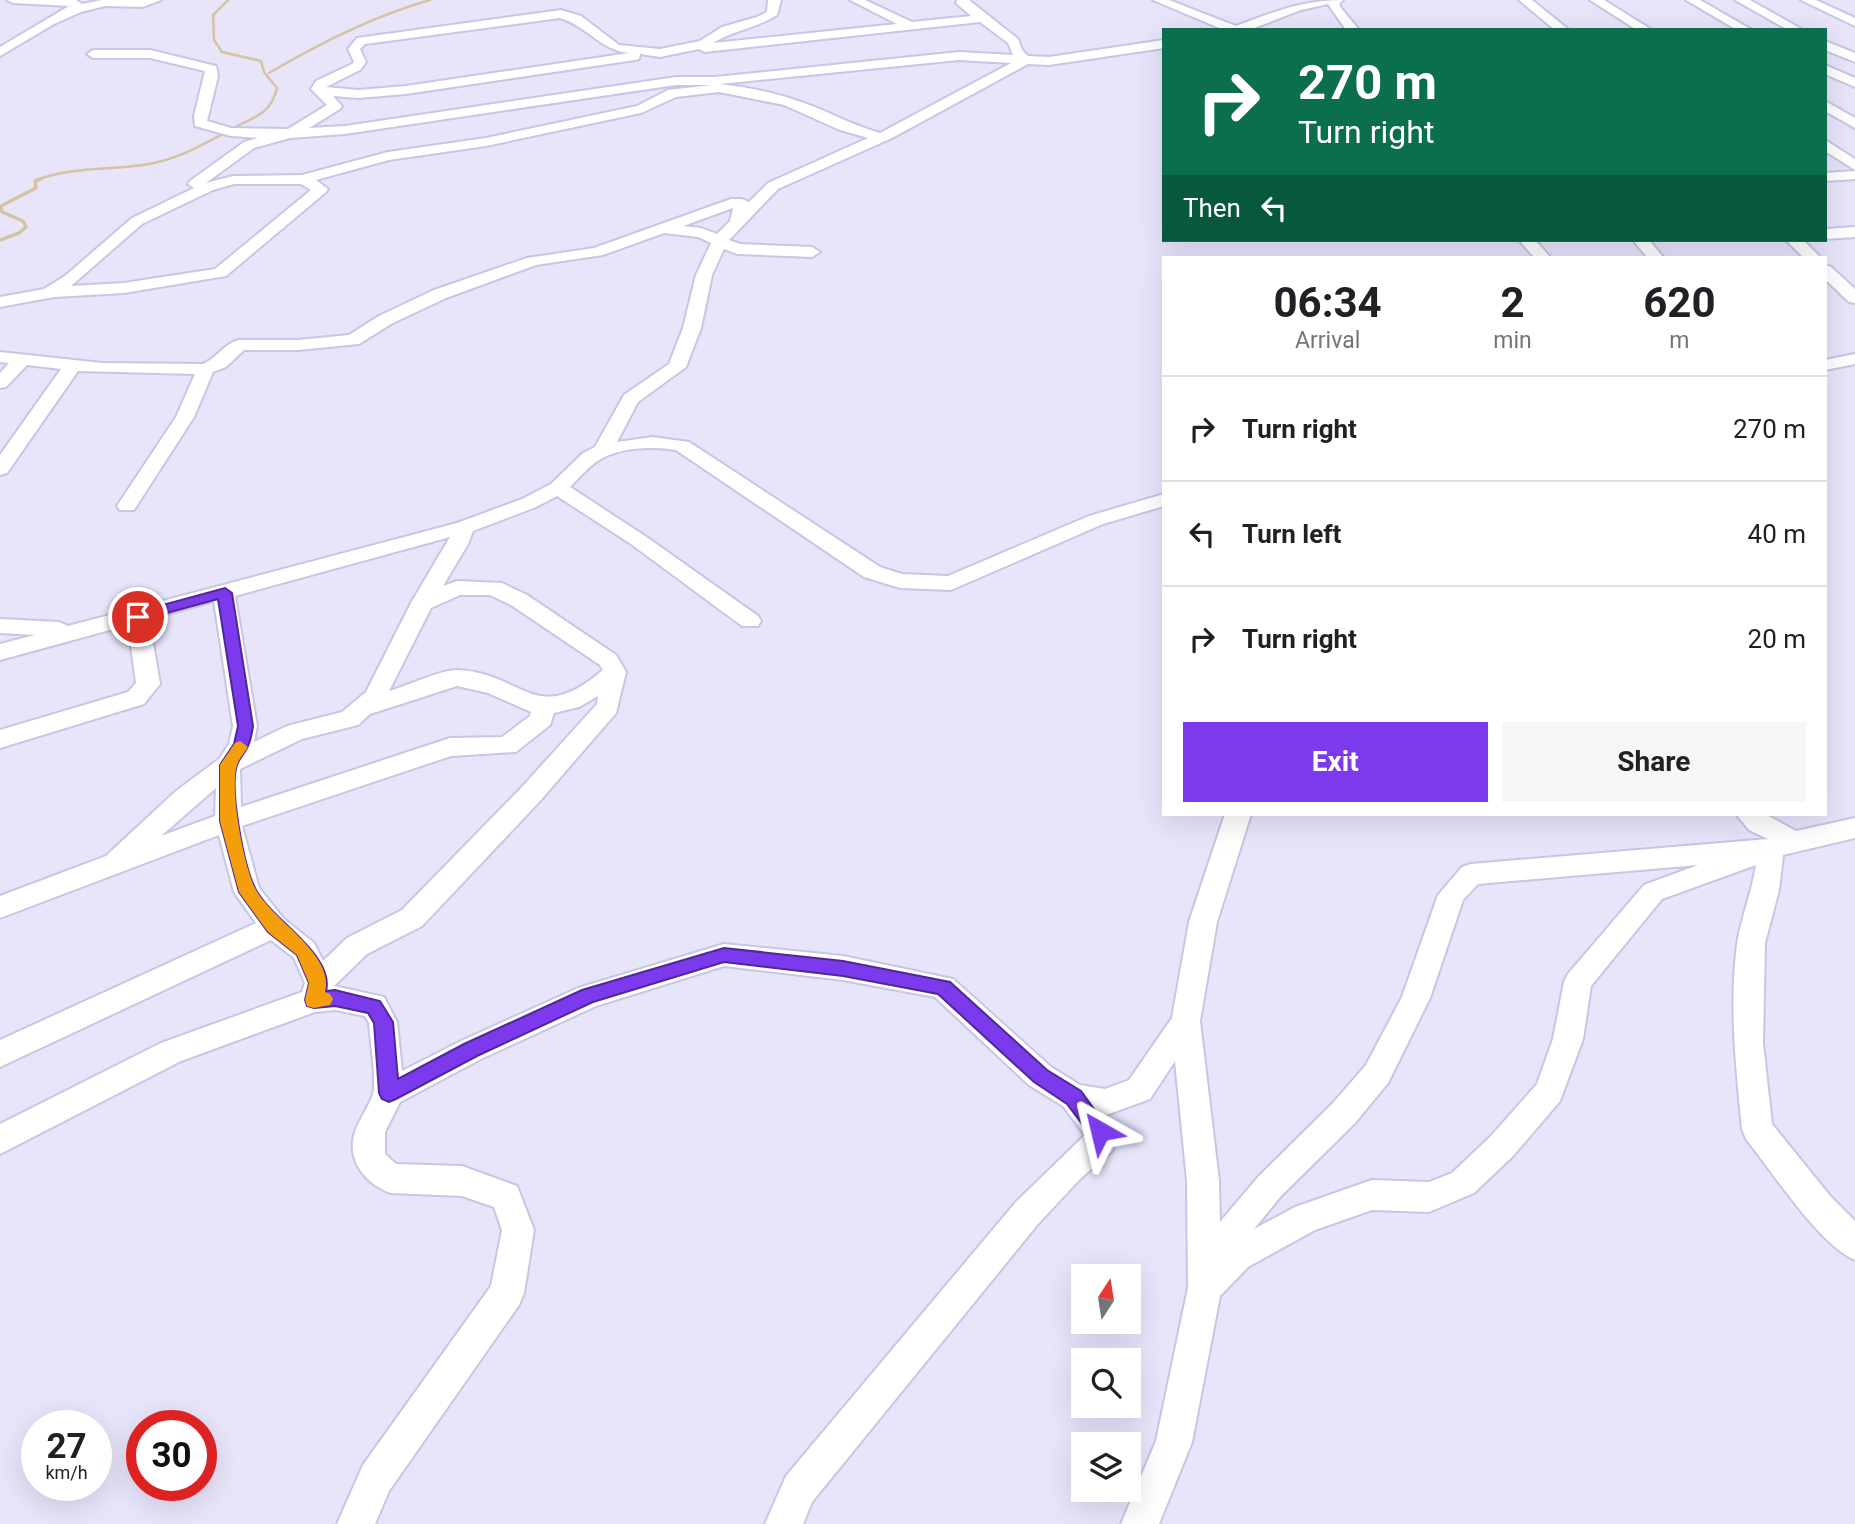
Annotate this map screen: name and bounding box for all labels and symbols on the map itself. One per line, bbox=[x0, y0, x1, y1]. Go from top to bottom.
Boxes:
pin bbox=[108, 587, 168, 647]
position arrow bbox=[1063, 1094, 1137, 1168]
north arrow bbox=[1071, 1264, 1141, 1334]
speed limit sign: 30 bbox=[126, 1410, 217, 1501]

